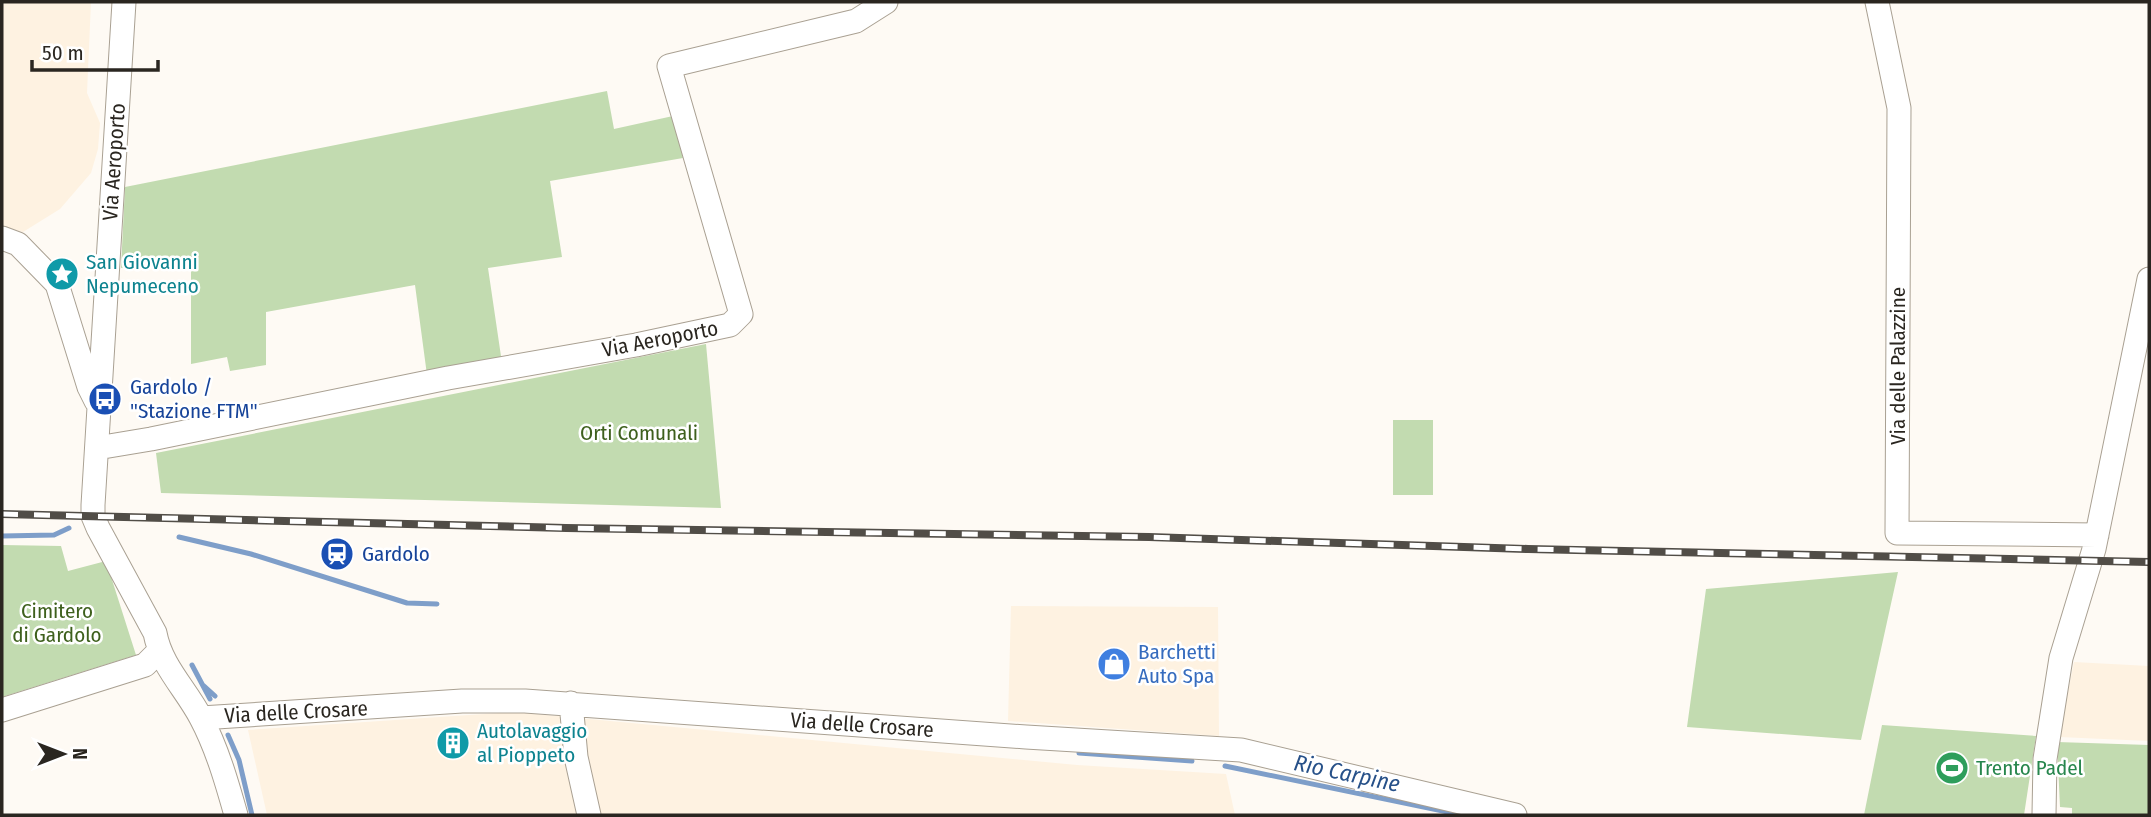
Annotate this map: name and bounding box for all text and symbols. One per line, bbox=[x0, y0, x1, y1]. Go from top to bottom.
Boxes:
scale bar bbox=[32, 28, 158, 72]
text: 50 m bbox=[42, 40, 84, 66]
street label: Via Aeroporto bbox=[97, 102, 131, 222]
place label: San Giovanni Nepumeceno bbox=[86, 249, 199, 299]
place icon: San Giovanni Nepumeceno bbox=[43, 255, 81, 293]
street label: Via delle Palazzine bbox=[1885, 287, 1911, 445]
street label: Via Aeroporto bbox=[600, 315, 720, 363]
place label: Gardolo / "Stazione FTM" bbox=[130, 374, 258, 424]
bus stop icon: Gardolo / "Stazione FTM" bbox=[86, 380, 124, 418]
park label: Orti Comunali bbox=[580, 420, 698, 446]
station icon: Gardolo bbox=[318, 535, 356, 573]
place label: Gardolo bbox=[362, 541, 430, 567]
park label: Cimitero di Gardolo bbox=[12, 598, 102, 648]
place label: Barchetti Auto Spa bbox=[1138, 639, 1216, 689]
shop icon: Barchetti Auto Spa bbox=[1095, 645, 1133, 683]
street label: Via delle Crosare bbox=[224, 695, 368, 729]
street label: Via delle Crosare bbox=[790, 707, 934, 743]
place label: Autolavaggio al Pioppeto bbox=[477, 718, 587, 768]
north arrow bbox=[28, 719, 98, 789]
building icon: Autolavaggio al Pioppeto bbox=[434, 724, 472, 762]
text: N bbox=[68, 748, 91, 760]
water label: Rio Carpine bbox=[1292, 748, 1403, 798]
sports icon: Trento Padel bbox=[1933, 749, 1971, 787]
place label: Trento Padel bbox=[1976, 755, 2084, 781]

